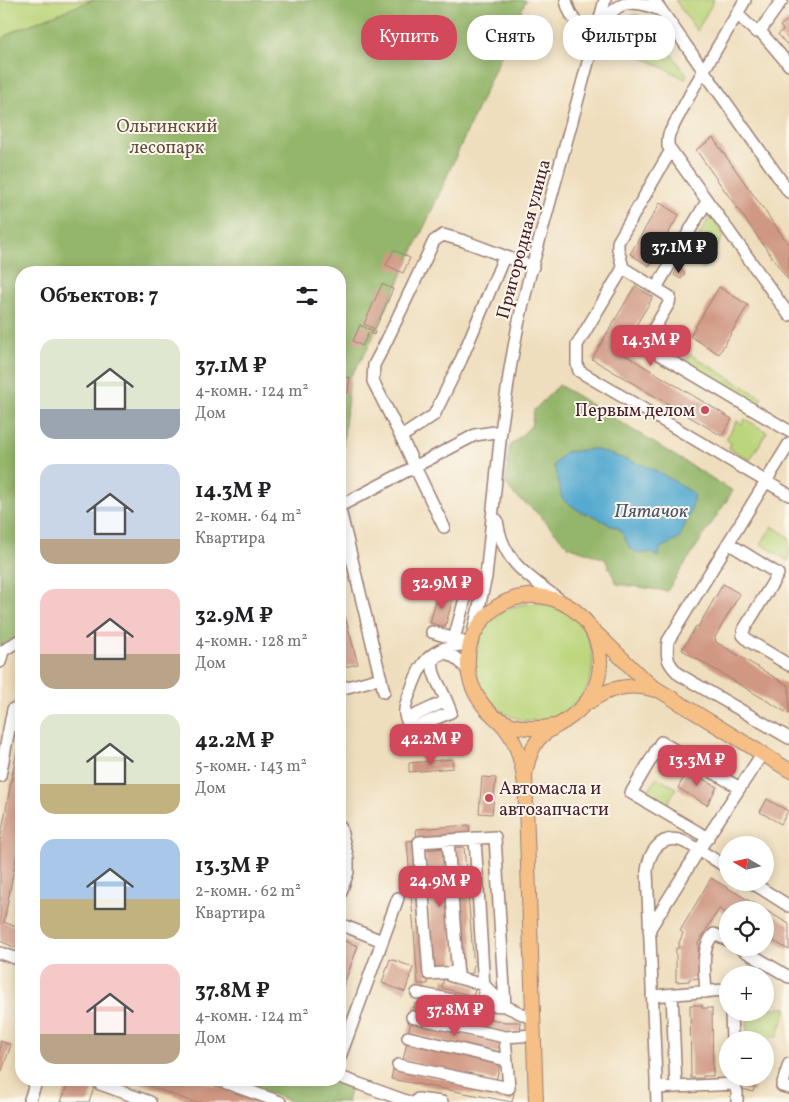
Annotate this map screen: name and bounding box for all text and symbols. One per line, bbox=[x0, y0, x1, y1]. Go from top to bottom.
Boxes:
chip: Купить bbox=[361, 15, 457, 60]
chip: Снять bbox=[467, 15, 553, 60]
chip: Фильтры bbox=[563, 15, 675, 60]
park label: Ольгинский лесопарк bbox=[116, 115, 218, 161]
street label: Пригородная улица bbox=[491, 157, 558, 322]
pin: 37.1M ₽ bbox=[633, 232, 725, 274]
text: 37.1M ₽ bbox=[652, 237, 706, 259]
text: Объектов: 7 bbox=[40, 282, 159, 311]
icon: filters bbox=[293, 282, 321, 310]
pin: 14.3M ₽ bbox=[605, 324, 697, 367]
text: 14.3M ₽ bbox=[622, 330, 680, 352]
text: 37.1M ₽ bbox=[195, 352, 267, 381]
icon: home bbox=[80, 359, 140, 419]
text: 4-комн. · 124 m² bbox=[195, 381, 308, 403]
place label: Первым делом bbox=[575, 399, 695, 424]
text: Дом bbox=[195, 403, 226, 425]
marker: Первым делом bbox=[699, 404, 711, 416]
text: 14.3M ₽ bbox=[195, 477, 271, 506]
icon: home bbox=[80, 484, 140, 544]
water label: Пятачок bbox=[614, 499, 689, 525]
text: 2-комн. · 64 m² bbox=[195, 506, 301, 528]
text: Квартира bbox=[195, 528, 265, 550]
pin: 32.9M ₽ bbox=[396, 568, 488, 610]
text: 32.9M ₽ bbox=[412, 573, 472, 595]
text: 32.9M ₽ bbox=[195, 602, 273, 631]
icon: home bbox=[80, 609, 140, 669]
text: 4-комн. · 128 m² bbox=[195, 631, 307, 653]
text: Дом bbox=[195, 653, 226, 675]
pin: 42.2M ₽ bbox=[385, 724, 477, 766]
text: 42.2M ₽ bbox=[195, 727, 274, 756]
text: 42.2M ₽ bbox=[401, 729, 461, 751]
icon: home bbox=[80, 734, 140, 794]
pin: 13.3M ₽ bbox=[651, 744, 743, 787]
text: 13.3M ₽ bbox=[669, 750, 725, 772]
text: 5-комн. · 143 m² bbox=[195, 756, 307, 778]
place label: Автомасла и автозапчасти bbox=[499, 777, 609, 823]
text: Дом bbox=[195, 778, 226, 800]
marker: Автомасла и автозапчасти bbox=[483, 792, 495, 804]
north arrow bbox=[719, 836, 774, 891]
map controls bbox=[719, 836, 774, 1086]
text: 13.3M ₽ bbox=[195, 852, 269, 881]
icon: home bbox=[80, 859, 140, 919]
pin: 24.9M ₽ bbox=[394, 866, 486, 908]
text: 24.9M ₽ bbox=[410, 871, 470, 893]
text: 2-комн. · 62 m² bbox=[195, 881, 301, 903]
button: locate bbox=[719, 901, 774, 956]
text: Квартира bbox=[195, 903, 265, 925]
button: + bbox=[719, 966, 774, 1021]
text: 37.8M ₽ bbox=[195, 977, 270, 1006]
icon: home bbox=[80, 984, 140, 1044]
pin: 37.8M ₽ bbox=[409, 994, 501, 1037]
text: 37.8M ₽ bbox=[426, 1000, 484, 1022]
text: 4-комн. · 124 m² bbox=[195, 1006, 308, 1028]
text: Дом bbox=[195, 1028, 226, 1050]
button: − bbox=[719, 1031, 774, 1086]

